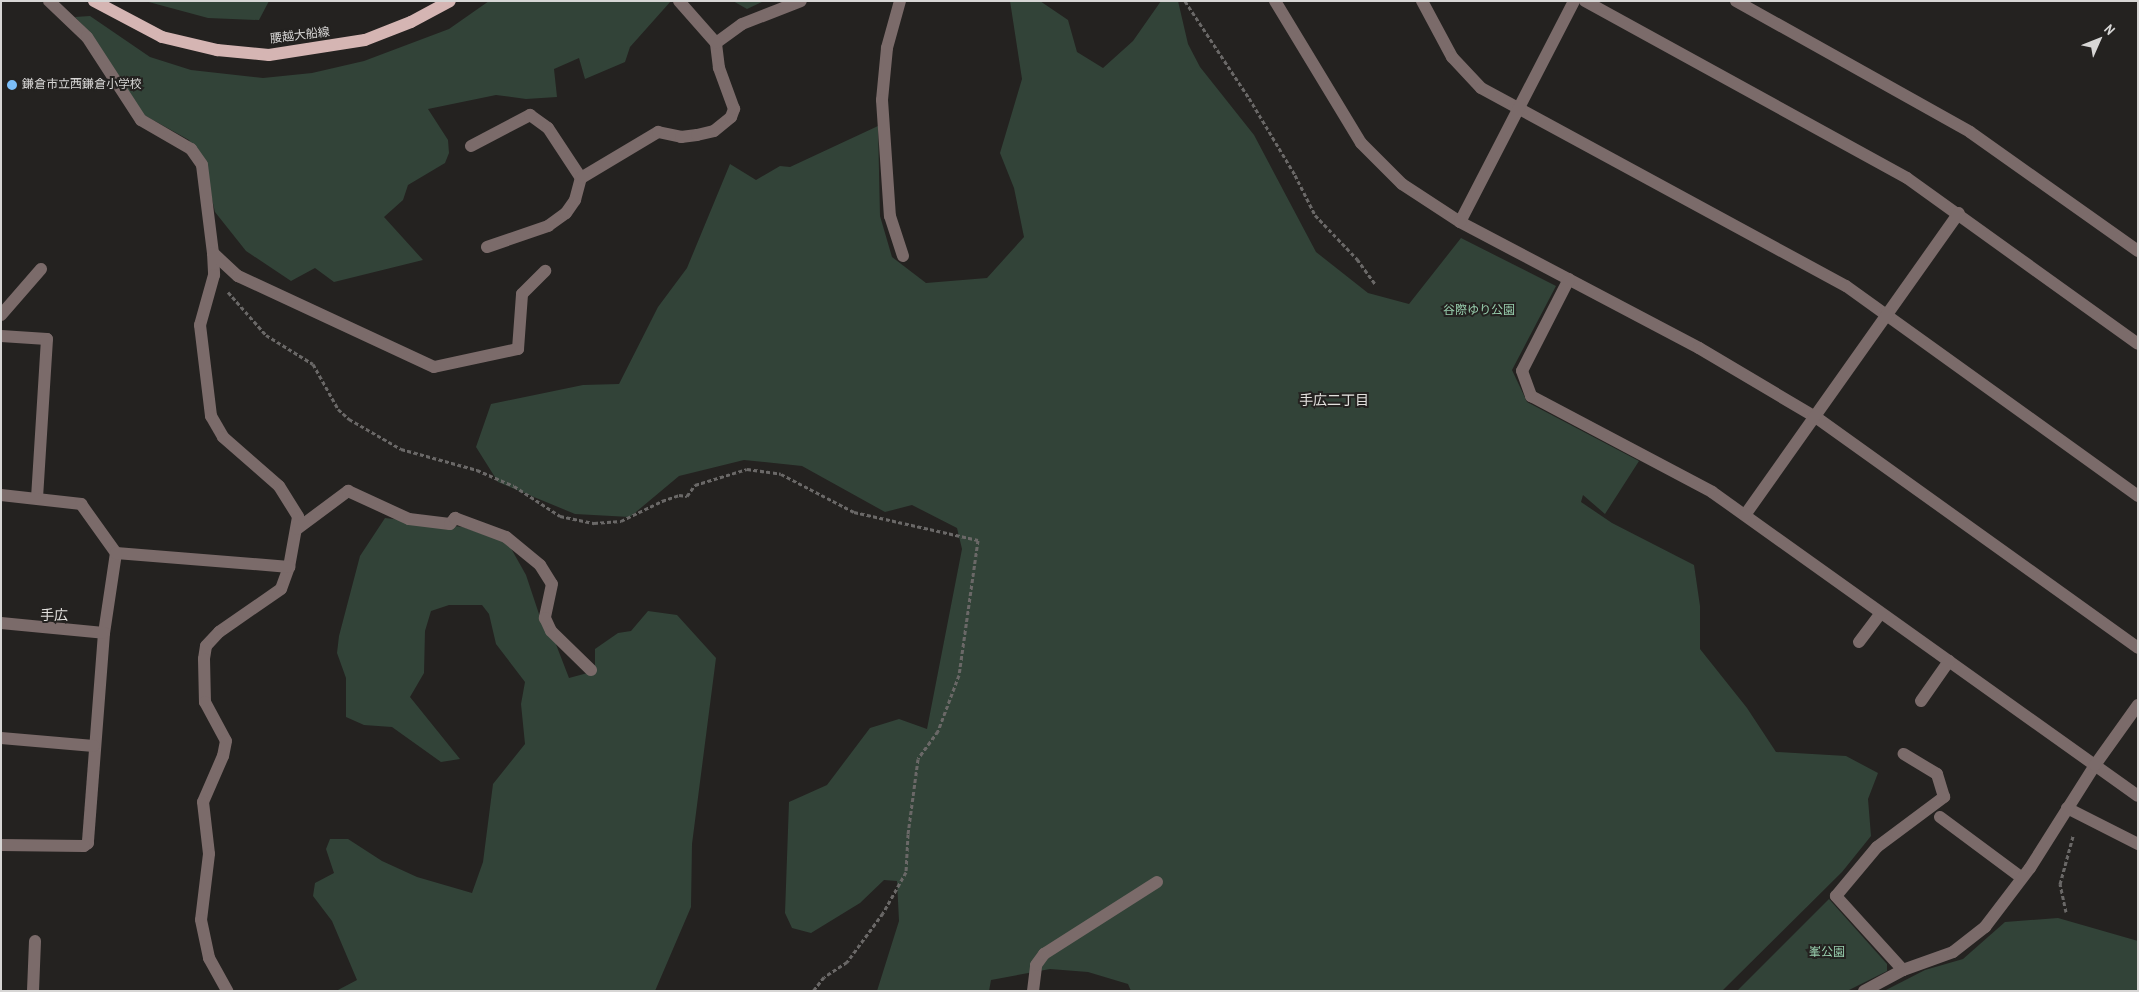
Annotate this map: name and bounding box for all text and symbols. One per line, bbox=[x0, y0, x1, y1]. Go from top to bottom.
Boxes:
north arrow bbox=[2074, 15, 2124, 65]
text: N bbox=[2100, 20, 2119, 39]
street label: 腰越大船線 bbox=[269, 25, 331, 47]
place label: 鎌倉市立西鎌倉小学校 bbox=[22, 78, 142, 92]
marker: 鎌倉市立西鎌倉小学校 bbox=[6, 79, 18, 91]
park label: 谷際ゆり公園 bbox=[1443, 304, 1515, 318]
district label: 手広二丁目 bbox=[1299, 392, 1369, 408]
district label: 手広 bbox=[40, 607, 68, 623]
park label: 峯公園 bbox=[1809, 946, 1845, 960]

